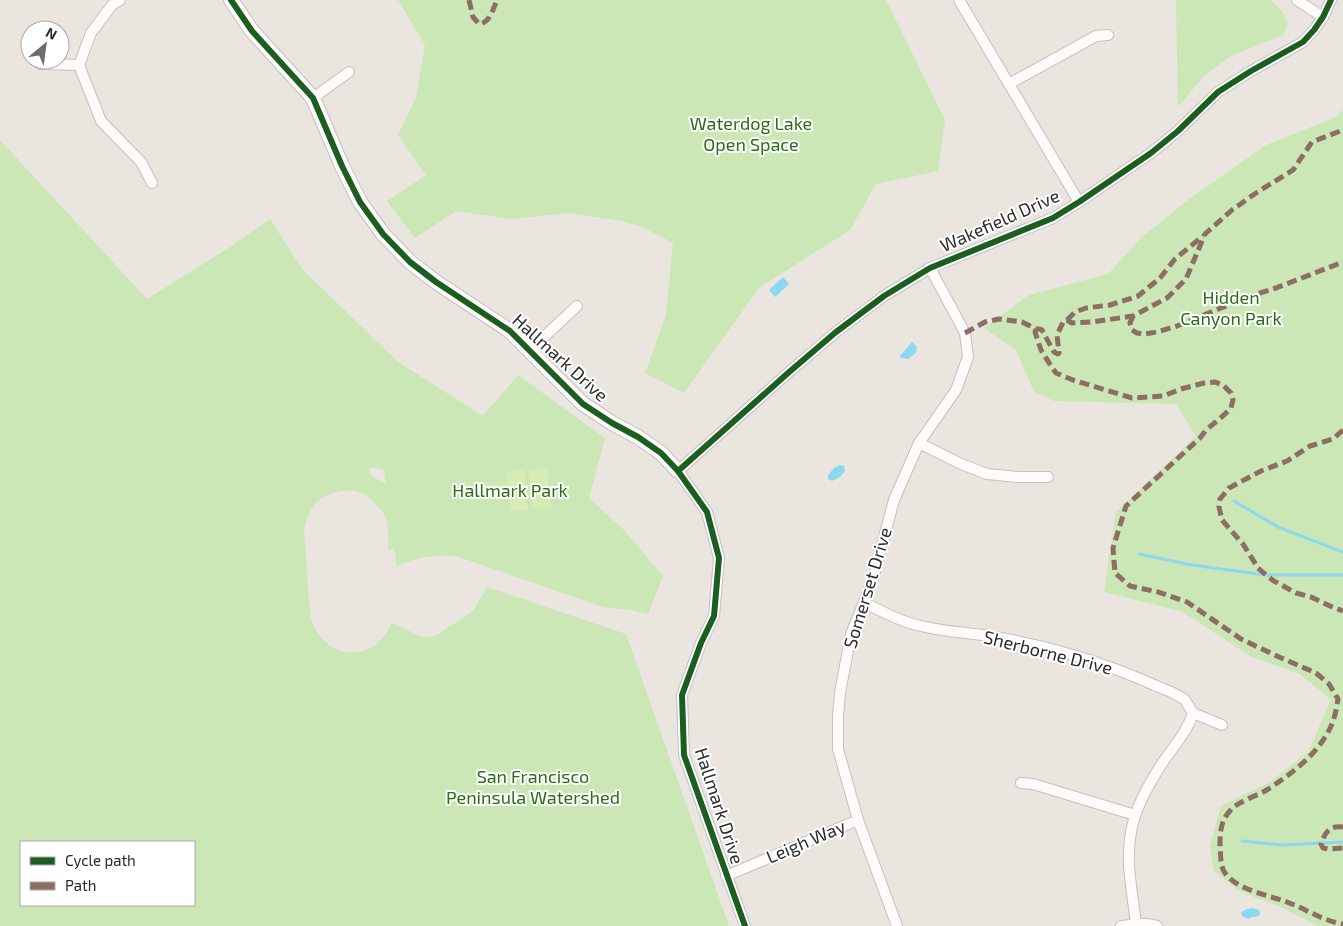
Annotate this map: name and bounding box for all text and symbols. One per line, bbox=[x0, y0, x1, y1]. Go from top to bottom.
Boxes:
north arrow bbox=[20, 20, 70, 70]
text: N bbox=[43, 23, 60, 43]
park label: Waterdog Lake Open Space bbox=[690, 112, 812, 155]
street label: Wakefield Drive bbox=[937, 184, 1063, 256]
park label: Hidden Canyon Park bbox=[1180, 286, 1282, 329]
street label: Hallmark Drive bbox=[508, 309, 613, 406]
park label: Hallmark Park bbox=[452, 479, 568, 501]
street label: Somerset Drive bbox=[838, 525, 896, 651]
street label: Sherborne Drive bbox=[982, 625, 1115, 679]
street label: Hallmark Drive bbox=[691, 745, 749, 867]
park label: San Francisco Peninsula Watershed bbox=[446, 765, 620, 808]
street label: Leigh Way bbox=[763, 814, 849, 868]
legend bbox=[20, 841, 195, 906]
text: Cycle path bbox=[65, 851, 136, 869]
text: Path bbox=[65, 876, 96, 894]

